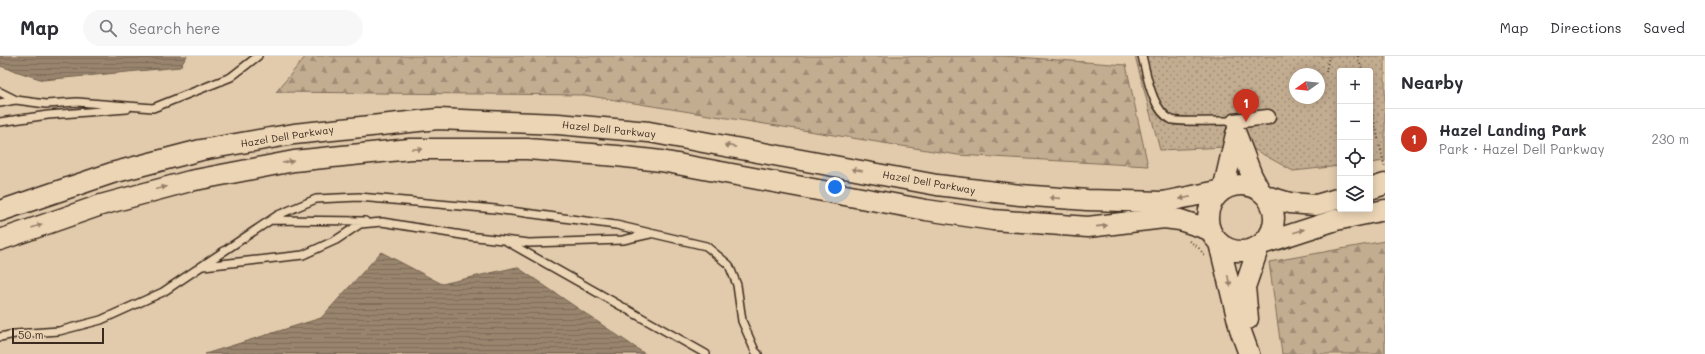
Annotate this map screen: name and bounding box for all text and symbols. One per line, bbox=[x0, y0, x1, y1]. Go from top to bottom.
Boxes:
search box bbox=[83, 10, 363, 46]
text: Map bbox=[20, 15, 59, 40]
icon: search bbox=[97, 17, 119, 39]
text: Search here bbox=[129, 18, 220, 38]
text: Map bbox=[1500, 18, 1528, 37]
text: Directions bbox=[1550, 18, 1621, 37]
text: Saved bbox=[1643, 18, 1685, 37]
north arrow bbox=[1289, 68, 1325, 104]
map controls bbox=[1337, 68, 1373, 212]
button: + bbox=[1337, 68, 1373, 104]
text: Nearby bbox=[1401, 71, 1463, 93]
pin: 1 bbox=[1233, 89, 1259, 122]
button: − bbox=[1337, 104, 1373, 140]
street label: Hazel Dell Parkway bbox=[562, 117, 656, 141]
text: Hazel Landing Park bbox=[1439, 120, 1587, 140]
street label: Hazel Dell Parkway bbox=[239, 122, 335, 150]
text: 1 bbox=[1411, 130, 1417, 147]
text: 230 m bbox=[1652, 130, 1689, 147]
button: locate bbox=[1337, 140, 1373, 176]
text: Park · Hazel Dell Parkway bbox=[1439, 140, 1605, 157]
one-way arrow bbox=[724, 143, 736, 149]
one-way arrow bbox=[411, 146, 424, 152]
one-way arrow bbox=[282, 159, 294, 165]
one-way arrow bbox=[851, 167, 864, 173]
street label: Hazel Dell Parkway bbox=[882, 167, 976, 197]
button: layers bbox=[1337, 176, 1373, 212]
your location bbox=[825, 177, 845, 197]
one-way arrow bbox=[155, 185, 167, 191]
one-way arrow bbox=[1049, 194, 1061, 201]
one-way arrow bbox=[1179, 195, 1191, 201]
one-way arrow bbox=[31, 223, 43, 229]
one-way arrow bbox=[1096, 223, 1108, 229]
one-way arrow bbox=[1293, 228, 1305, 234]
one-way arrow bbox=[1226, 275, 1232, 287]
scale bar bbox=[12, 326, 104, 345]
text: 50 m bbox=[18, 327, 44, 342]

